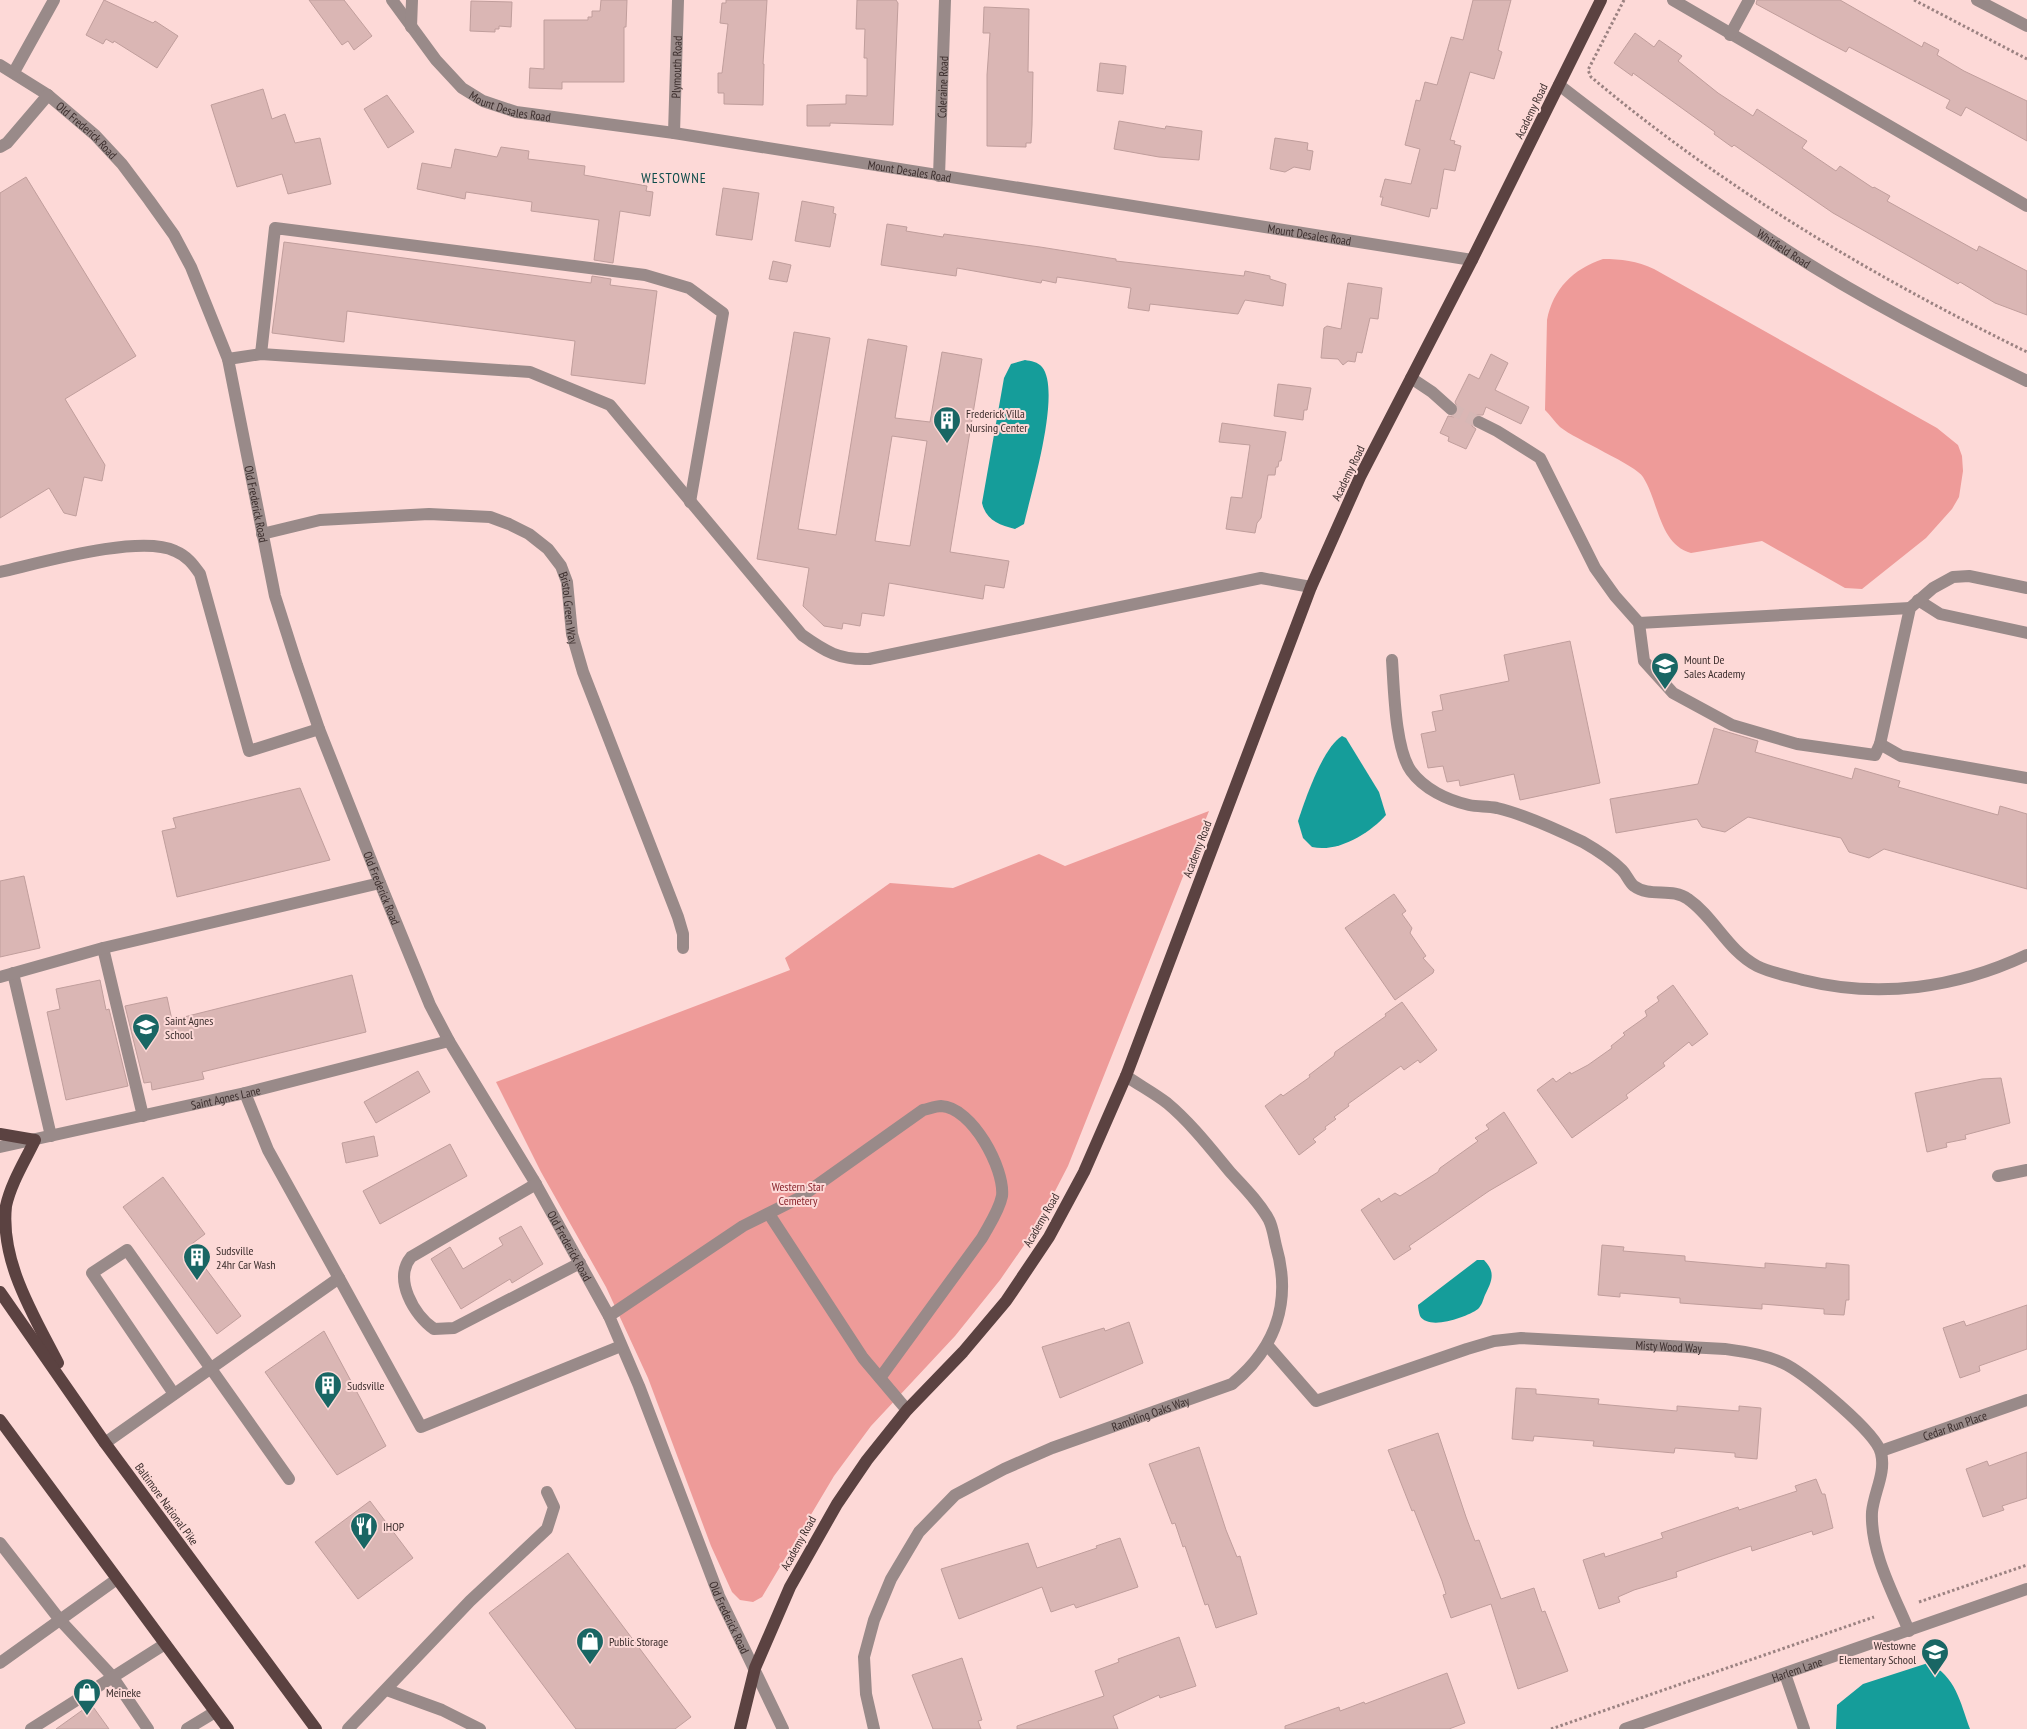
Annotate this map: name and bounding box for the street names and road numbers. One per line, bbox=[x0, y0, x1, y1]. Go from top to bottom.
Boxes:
street label: Plymouth Road bbox=[668, 36, 684, 99]
street label: Coleraine Road bbox=[933, 56, 951, 118]
street label: Academy Road bbox=[1511, 81, 1551, 141]
street label: Mount Desales Road bbox=[467, 87, 552, 124]
street label: Old Frederick Road bbox=[53, 98, 121, 162]
street label: Mount Desales Road bbox=[867, 156, 952, 185]
street label: Mount Desales Road bbox=[1267, 220, 1352, 248]
street label: Whitfield Road bbox=[1754, 225, 1813, 271]
street label: Academy Road bbox=[1328, 443, 1368, 503]
street label: Old Frederick Road bbox=[242, 464, 272, 544]
street label: Bristol Green Way bbox=[556, 569, 582, 646]
street label: Academy Road bbox=[1179, 818, 1215, 880]
street label: Old Frederick Road bbox=[361, 849, 404, 927]
street label: Saint Agnes Lane bbox=[189, 1082, 262, 1112]
street label: Academy Road bbox=[1020, 1190, 1062, 1250]
street label: Old Frederick Road bbox=[544, 1208, 595, 1283]
street label: Misty Wood Way bbox=[1635, 1337, 1703, 1355]
street label: Rambling Oaks Way bbox=[1109, 1392, 1191, 1434]
street label: Cedar Run Place bbox=[1921, 1407, 1989, 1443]
street label: Baltimore National Pike bbox=[132, 1460, 202, 1548]
street label: Academy Road bbox=[777, 1513, 819, 1573]
street label: Old Frederick Road bbox=[706, 1579, 753, 1656]
street label: Harlem Lane bbox=[1770, 1653, 1824, 1685]

